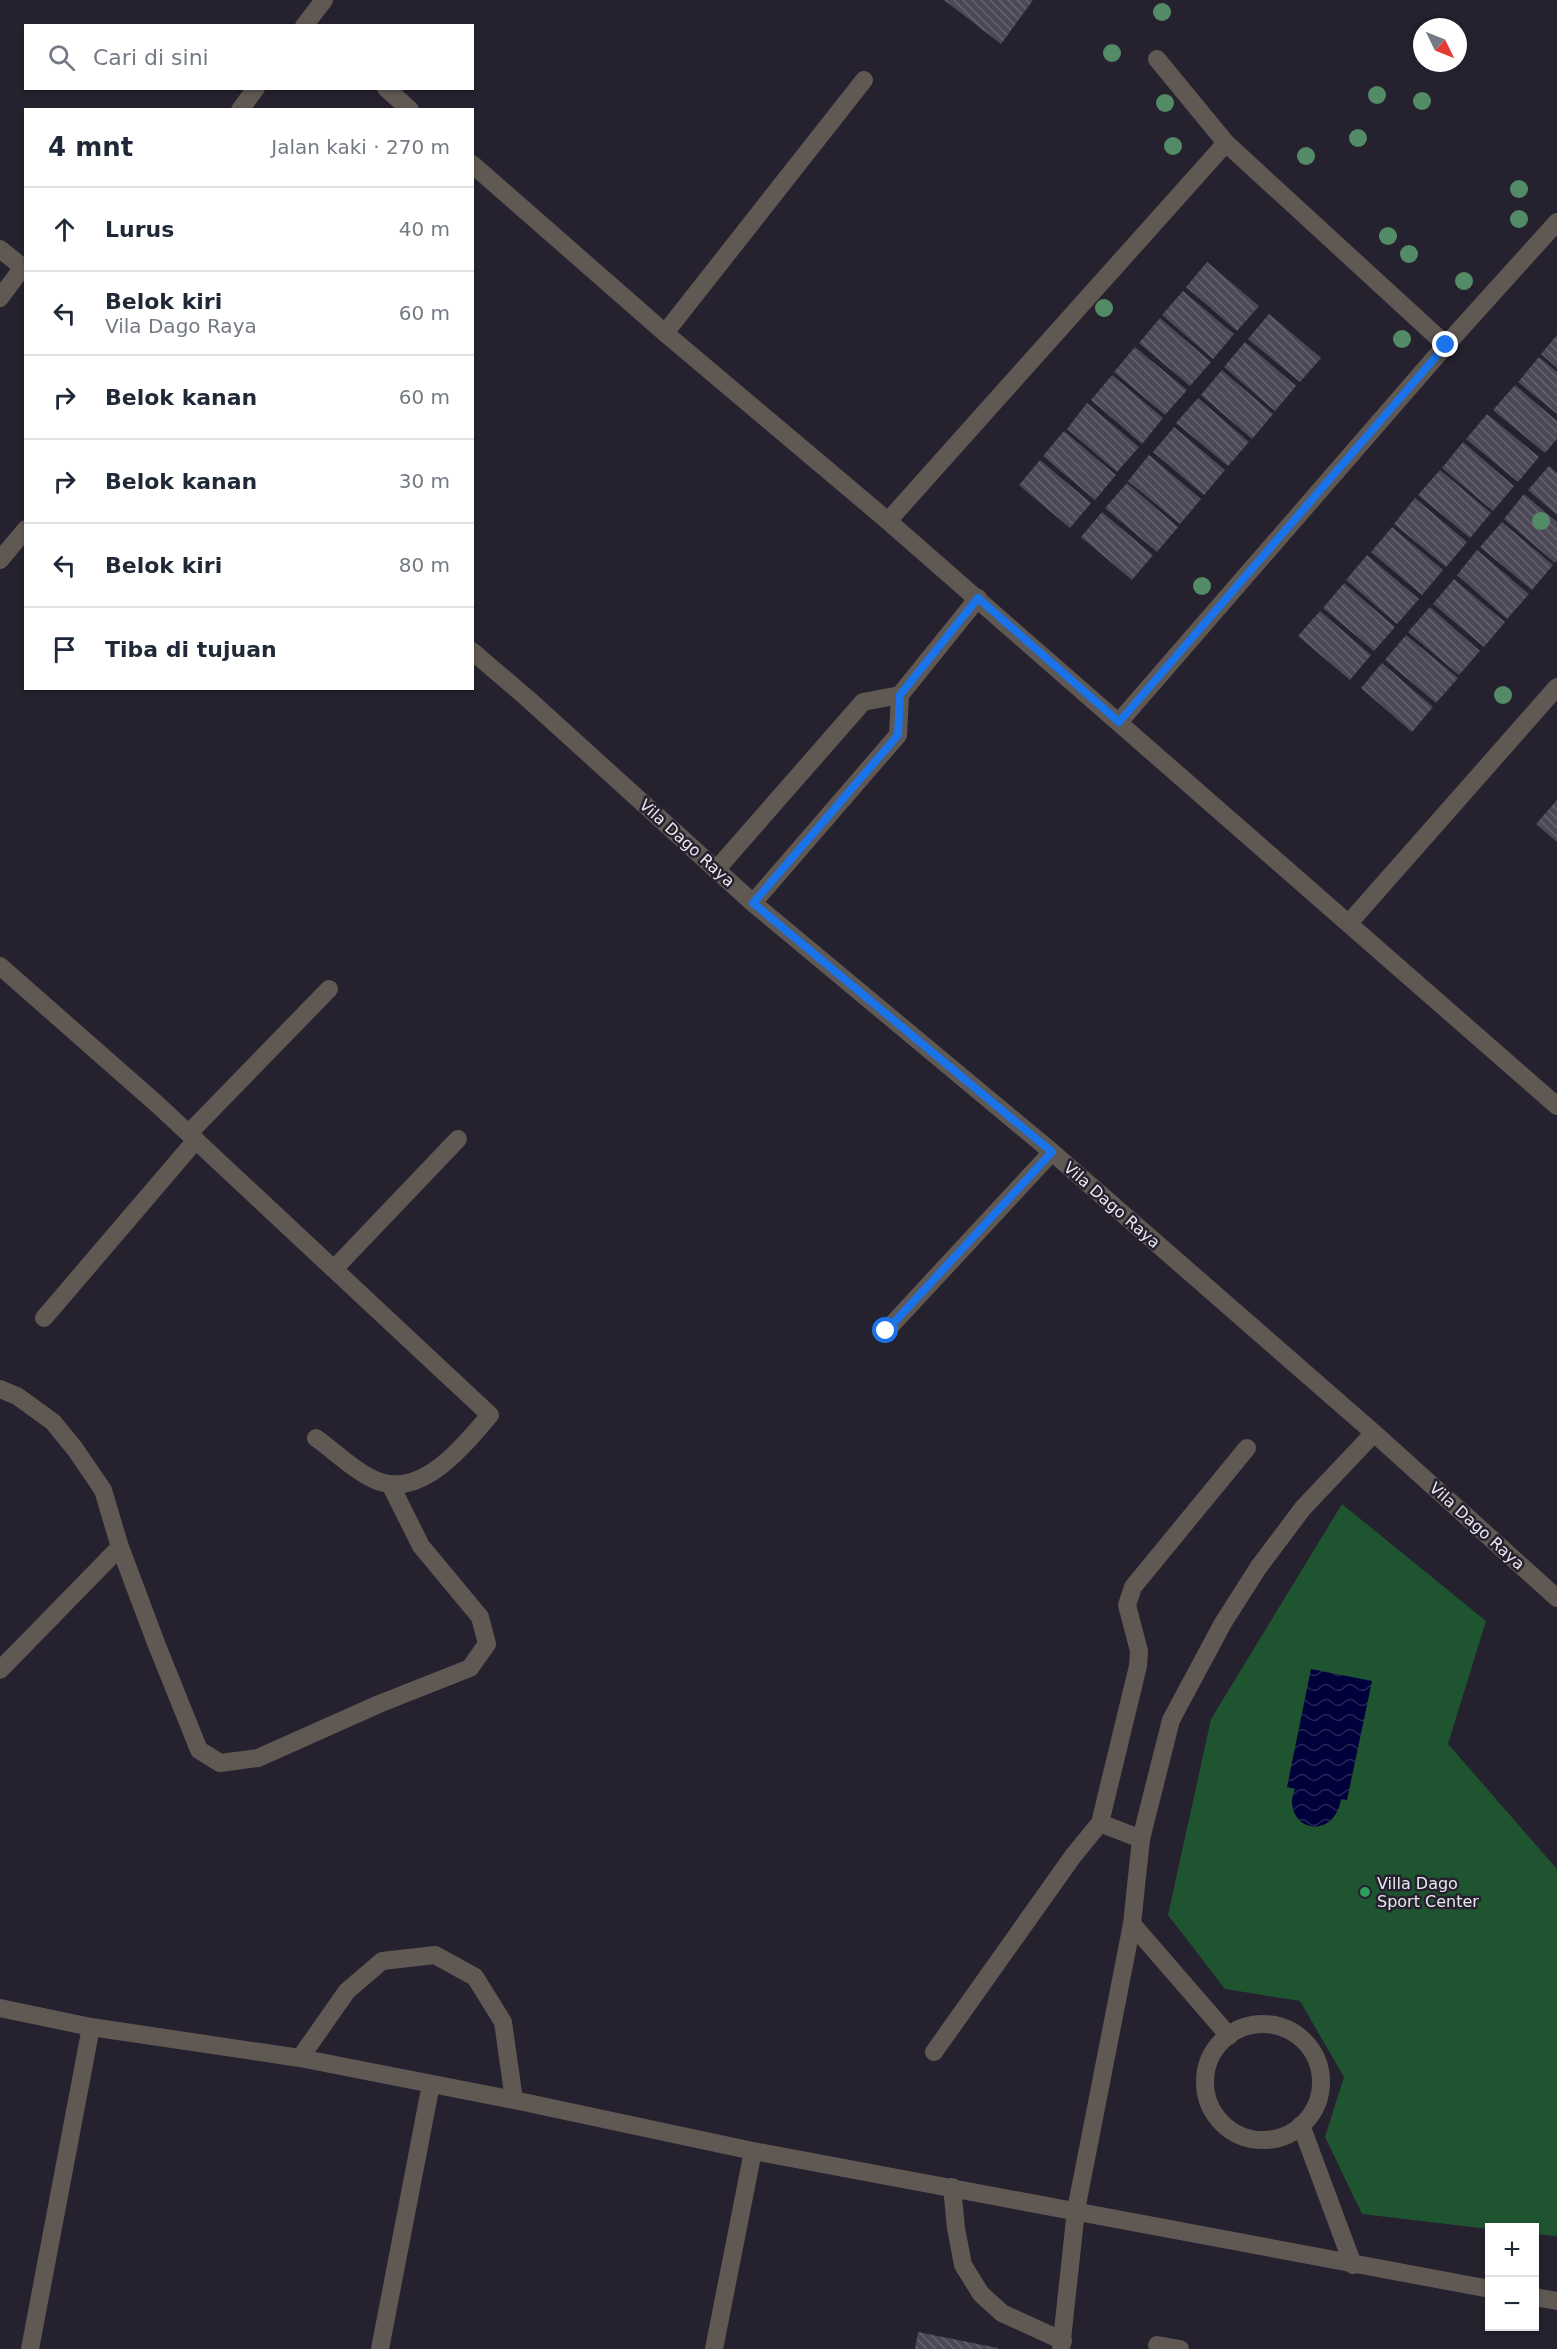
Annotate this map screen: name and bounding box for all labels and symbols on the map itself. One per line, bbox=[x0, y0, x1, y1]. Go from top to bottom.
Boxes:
north arrow bbox=[1413, 18, 1467, 72]
route end bbox=[1432, 331, 1458, 357]
street label: Vila Dago Raya bbox=[636, 795, 738, 891]
street label: Vila Dago Raya bbox=[1060, 1158, 1164, 1252]
route start bbox=[872, 1317, 898, 1343]
street label: Vila Dago Raya bbox=[1426, 1478, 1528, 1574]
place label: Villa Dago Sport Center bbox=[1377, 1874, 1479, 1911]
marker: Villa Dago Sport Center bbox=[1358, 1885, 1372, 1899]

